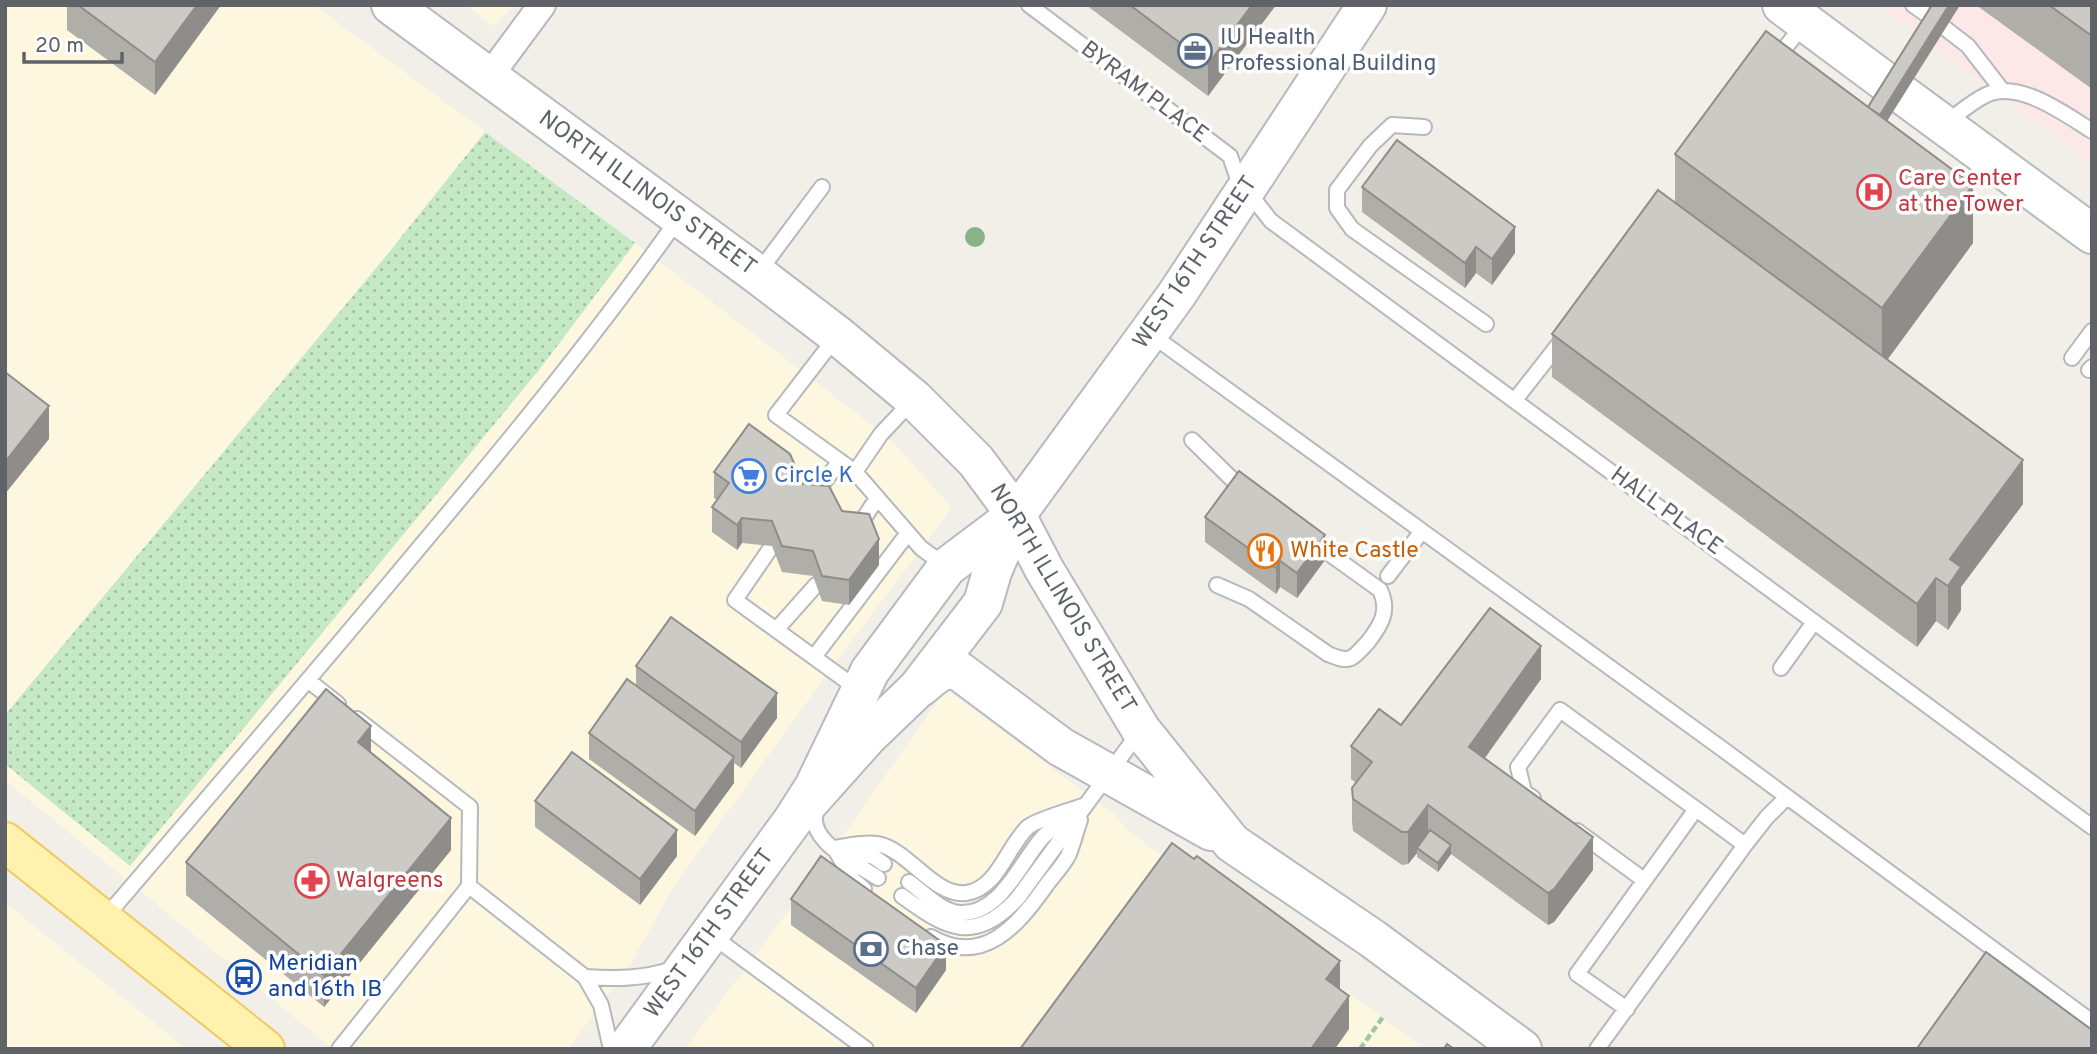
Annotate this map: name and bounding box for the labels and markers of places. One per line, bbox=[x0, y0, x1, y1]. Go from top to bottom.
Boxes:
place label: IU Health Professional Building bbox=[1220, 24, 1436, 79]
office icon: IU Health Professional Building bbox=[1176, 32, 1214, 70]
place label: Care Center at the Tower bbox=[1898, 165, 2024, 220]
hospital icon: Care Center at the Tower bbox=[1855, 173, 1893, 211]
supermarket icon: Circle K bbox=[730, 457, 768, 495]
place label: Circle K bbox=[774, 462, 854, 491]
restaurant icon: White Castle bbox=[1246, 532, 1284, 570]
place label: White Castle bbox=[1290, 537, 1419, 566]
pharmacy icon: Walgreens bbox=[293, 862, 331, 900]
place label: Walgreens bbox=[336, 867, 443, 896]
bank icon: Chase bbox=[852, 930, 890, 968]
place label: Chase bbox=[896, 935, 959, 964]
place label: Meridian and 16th IB bbox=[268, 950, 382, 1005]
bus stop icon: Meridian and 16th IB bbox=[225, 958, 263, 996]

